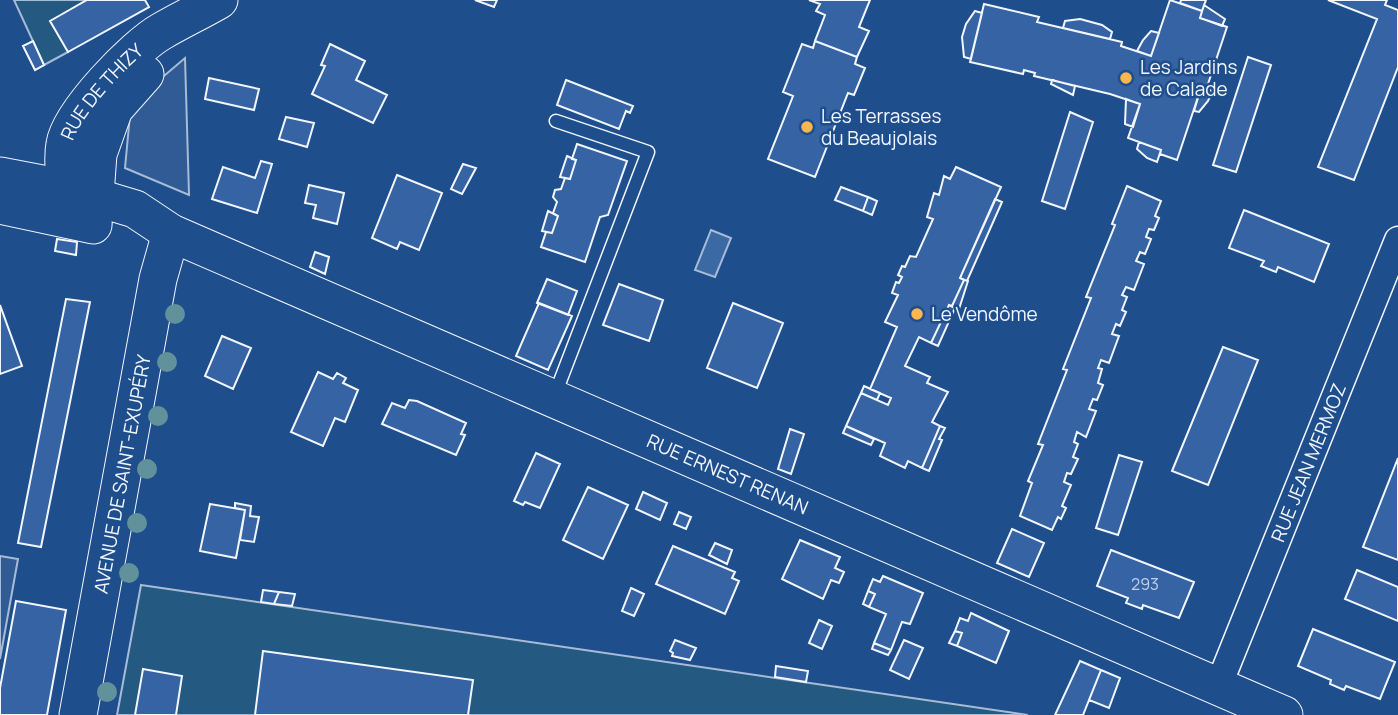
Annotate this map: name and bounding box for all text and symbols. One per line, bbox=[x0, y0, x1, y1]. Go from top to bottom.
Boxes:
street label: RUE DE THIZY bbox=[54, 37, 149, 144]
place label: Les Jardins de Calade bbox=[1140, 54, 1238, 102]
marker: Les Jardins de Calade bbox=[1118, 70, 1134, 86]
place label: Les Terrasses du Beaujolais bbox=[821, 103, 941, 151]
marker: Les Terrasses du Beaujolais bbox=[799, 119, 815, 135]
place label: Le Vendôme bbox=[931, 301, 1038, 327]
marker: Le Vendôme bbox=[909, 306, 925, 322]
street label: AVENUE DE SAINT-EXUPÉRY bbox=[88, 352, 157, 596]
street label: RUE JEAN MERMOZ bbox=[1265, 379, 1352, 546]
street label: RUE ERNEST RENAN bbox=[643, 428, 812, 520]
house number: 293 bbox=[1131, 573, 1159, 595]

